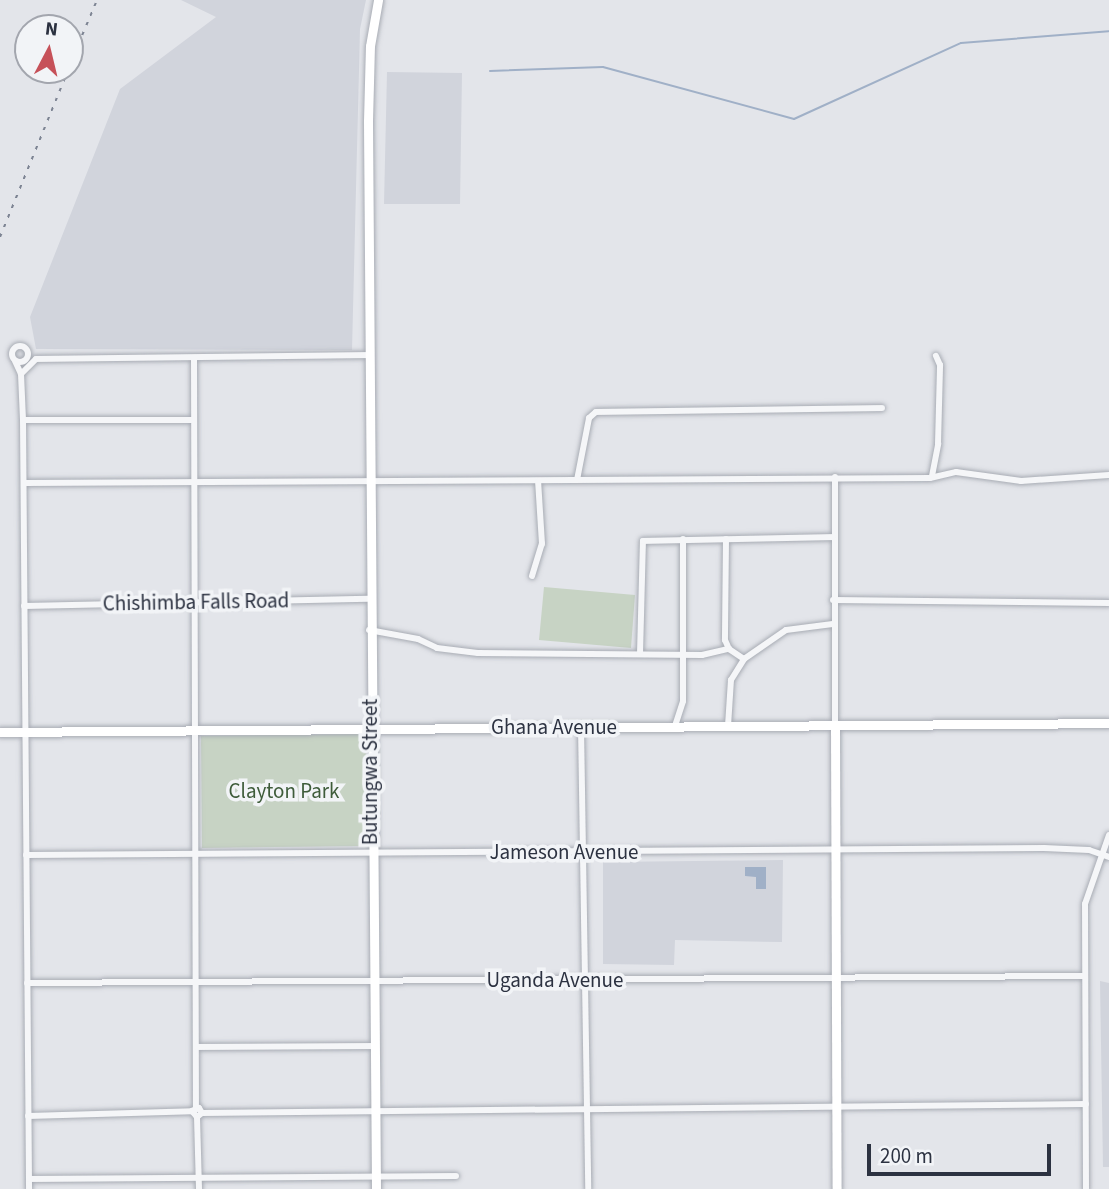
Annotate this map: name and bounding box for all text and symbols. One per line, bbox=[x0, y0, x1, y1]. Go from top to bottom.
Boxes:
north arrow bbox=[14, 14, 84, 84]
text: N bbox=[43, 15, 59, 44]
street label: Chishimba Falls Road bbox=[103, 588, 289, 616]
street label: Butungwa Street bbox=[357, 699, 383, 845]
street label: Ghana Avenue bbox=[491, 714, 617, 740]
park label: Clayton Park bbox=[229, 778, 339, 804]
street label: Jameson Avenue bbox=[489, 839, 639, 865]
street label: Uganda Avenue bbox=[487, 967, 623, 993]
scale bar bbox=[871, 1130, 1055, 1174]
text: 200 m bbox=[880, 1141, 933, 1171]

